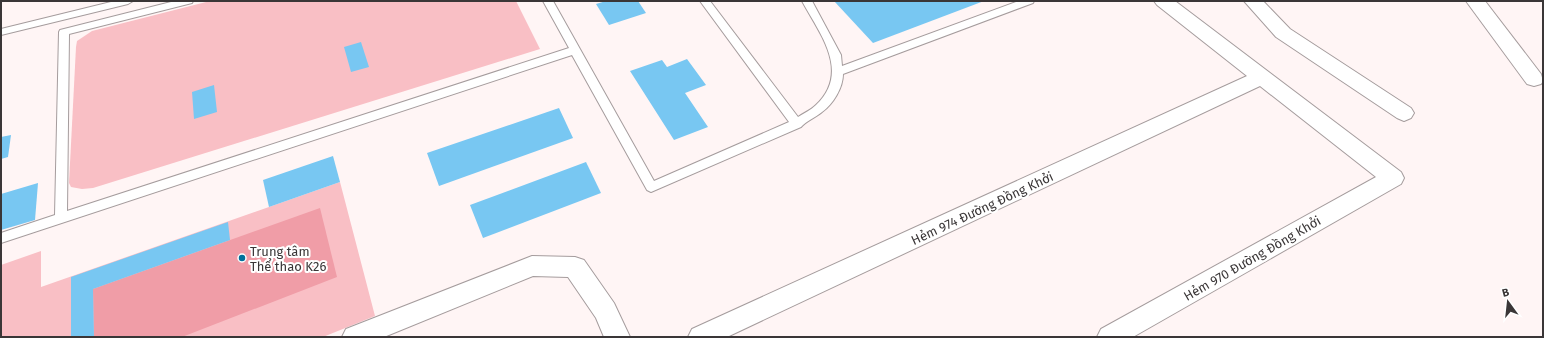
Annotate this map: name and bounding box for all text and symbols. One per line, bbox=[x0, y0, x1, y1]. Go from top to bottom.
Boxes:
street label: Hẻm 974 Đường Đồng Khởi bbox=[909, 169, 1056, 248]
street label: Hẻm 970 Đường Đồng Khởi bbox=[1181, 213, 1323, 304]
place label: Trung tâm Thể thao K26 bbox=[250, 244, 326, 274]
marker: Trung tâm Thể thao K26 bbox=[237, 253, 247, 263]
north arrow bbox=[1488, 282, 1528, 322]
text: B bbox=[1501, 286, 1511, 300]

